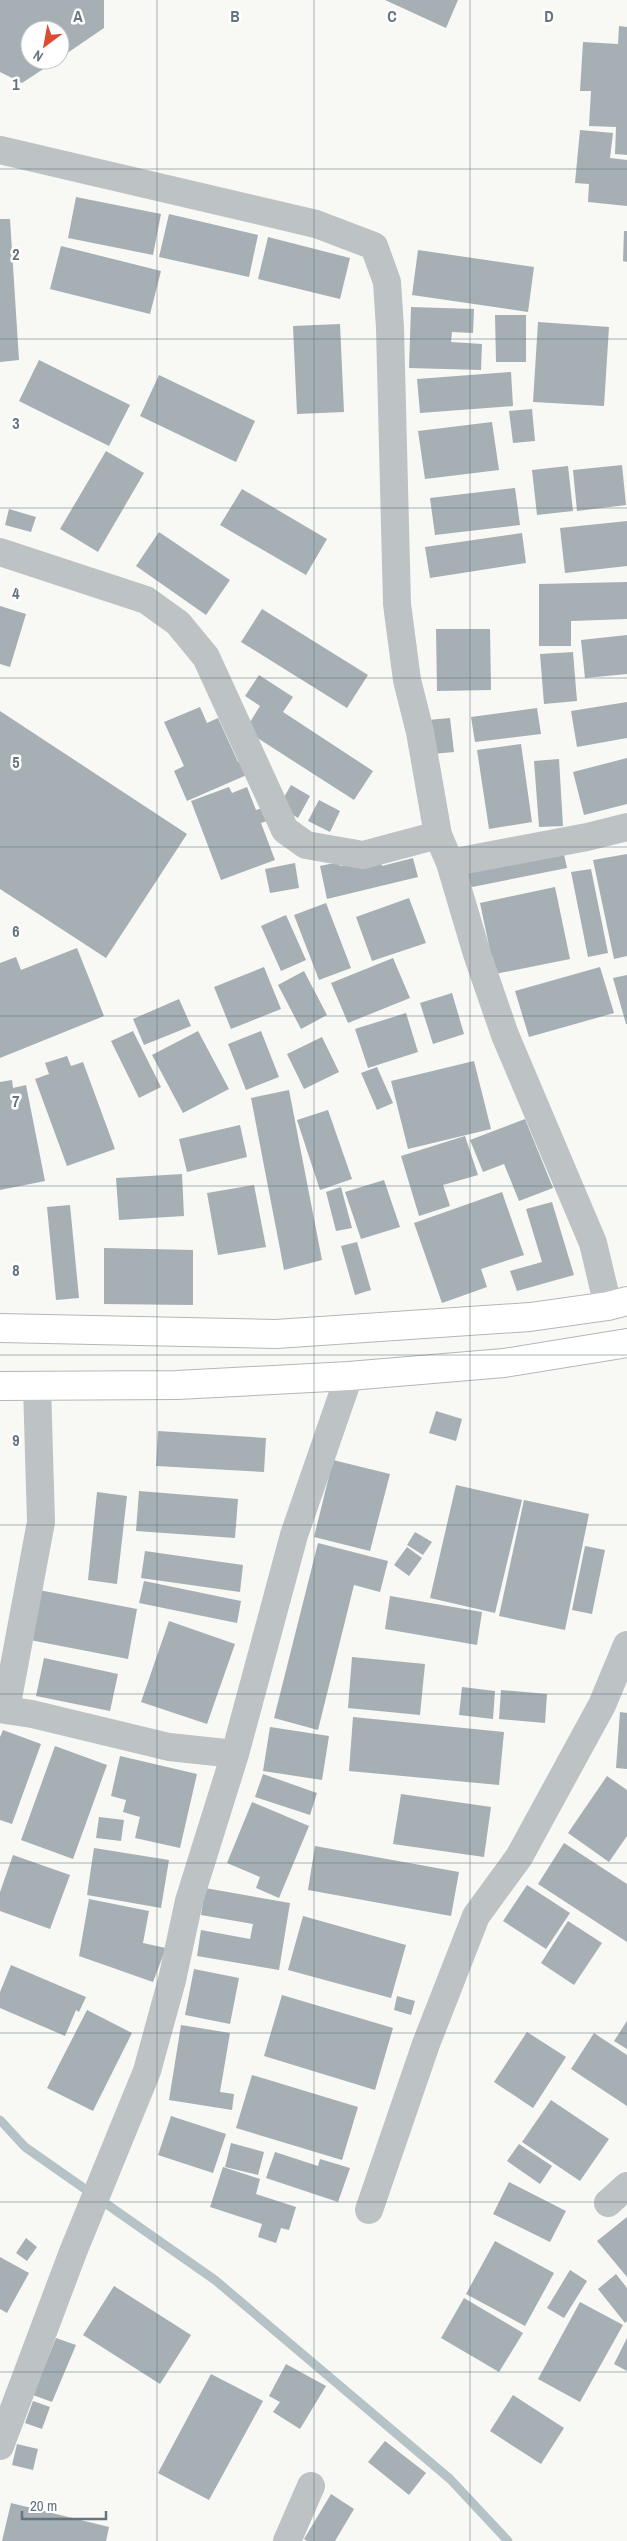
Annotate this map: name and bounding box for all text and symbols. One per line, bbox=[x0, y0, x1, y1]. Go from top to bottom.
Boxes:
text: A bbox=[73, 5, 83, 27]
text: B bbox=[230, 5, 240, 27]
text: C bbox=[387, 5, 397, 27]
text: D bbox=[544, 5, 554, 27]
north arrow bbox=[20, 20, 70, 70]
text: N bbox=[30, 46, 46, 66]
text: 1 bbox=[12, 73, 20, 95]
text: 2 bbox=[12, 243, 20, 265]
text: 3 bbox=[12, 412, 20, 434]
text: 4 bbox=[12, 582, 20, 604]
text: 5 bbox=[12, 751, 20, 773]
text: 6 bbox=[12, 920, 20, 942]
text: 7 bbox=[12, 1090, 20, 1112]
text: 8 bbox=[12, 1259, 20, 1281]
text: 9 bbox=[12, 1429, 20, 1451]
scale bar bbox=[22, 2488, 106, 2520]
text: 20 m bbox=[30, 2495, 57, 2516]

